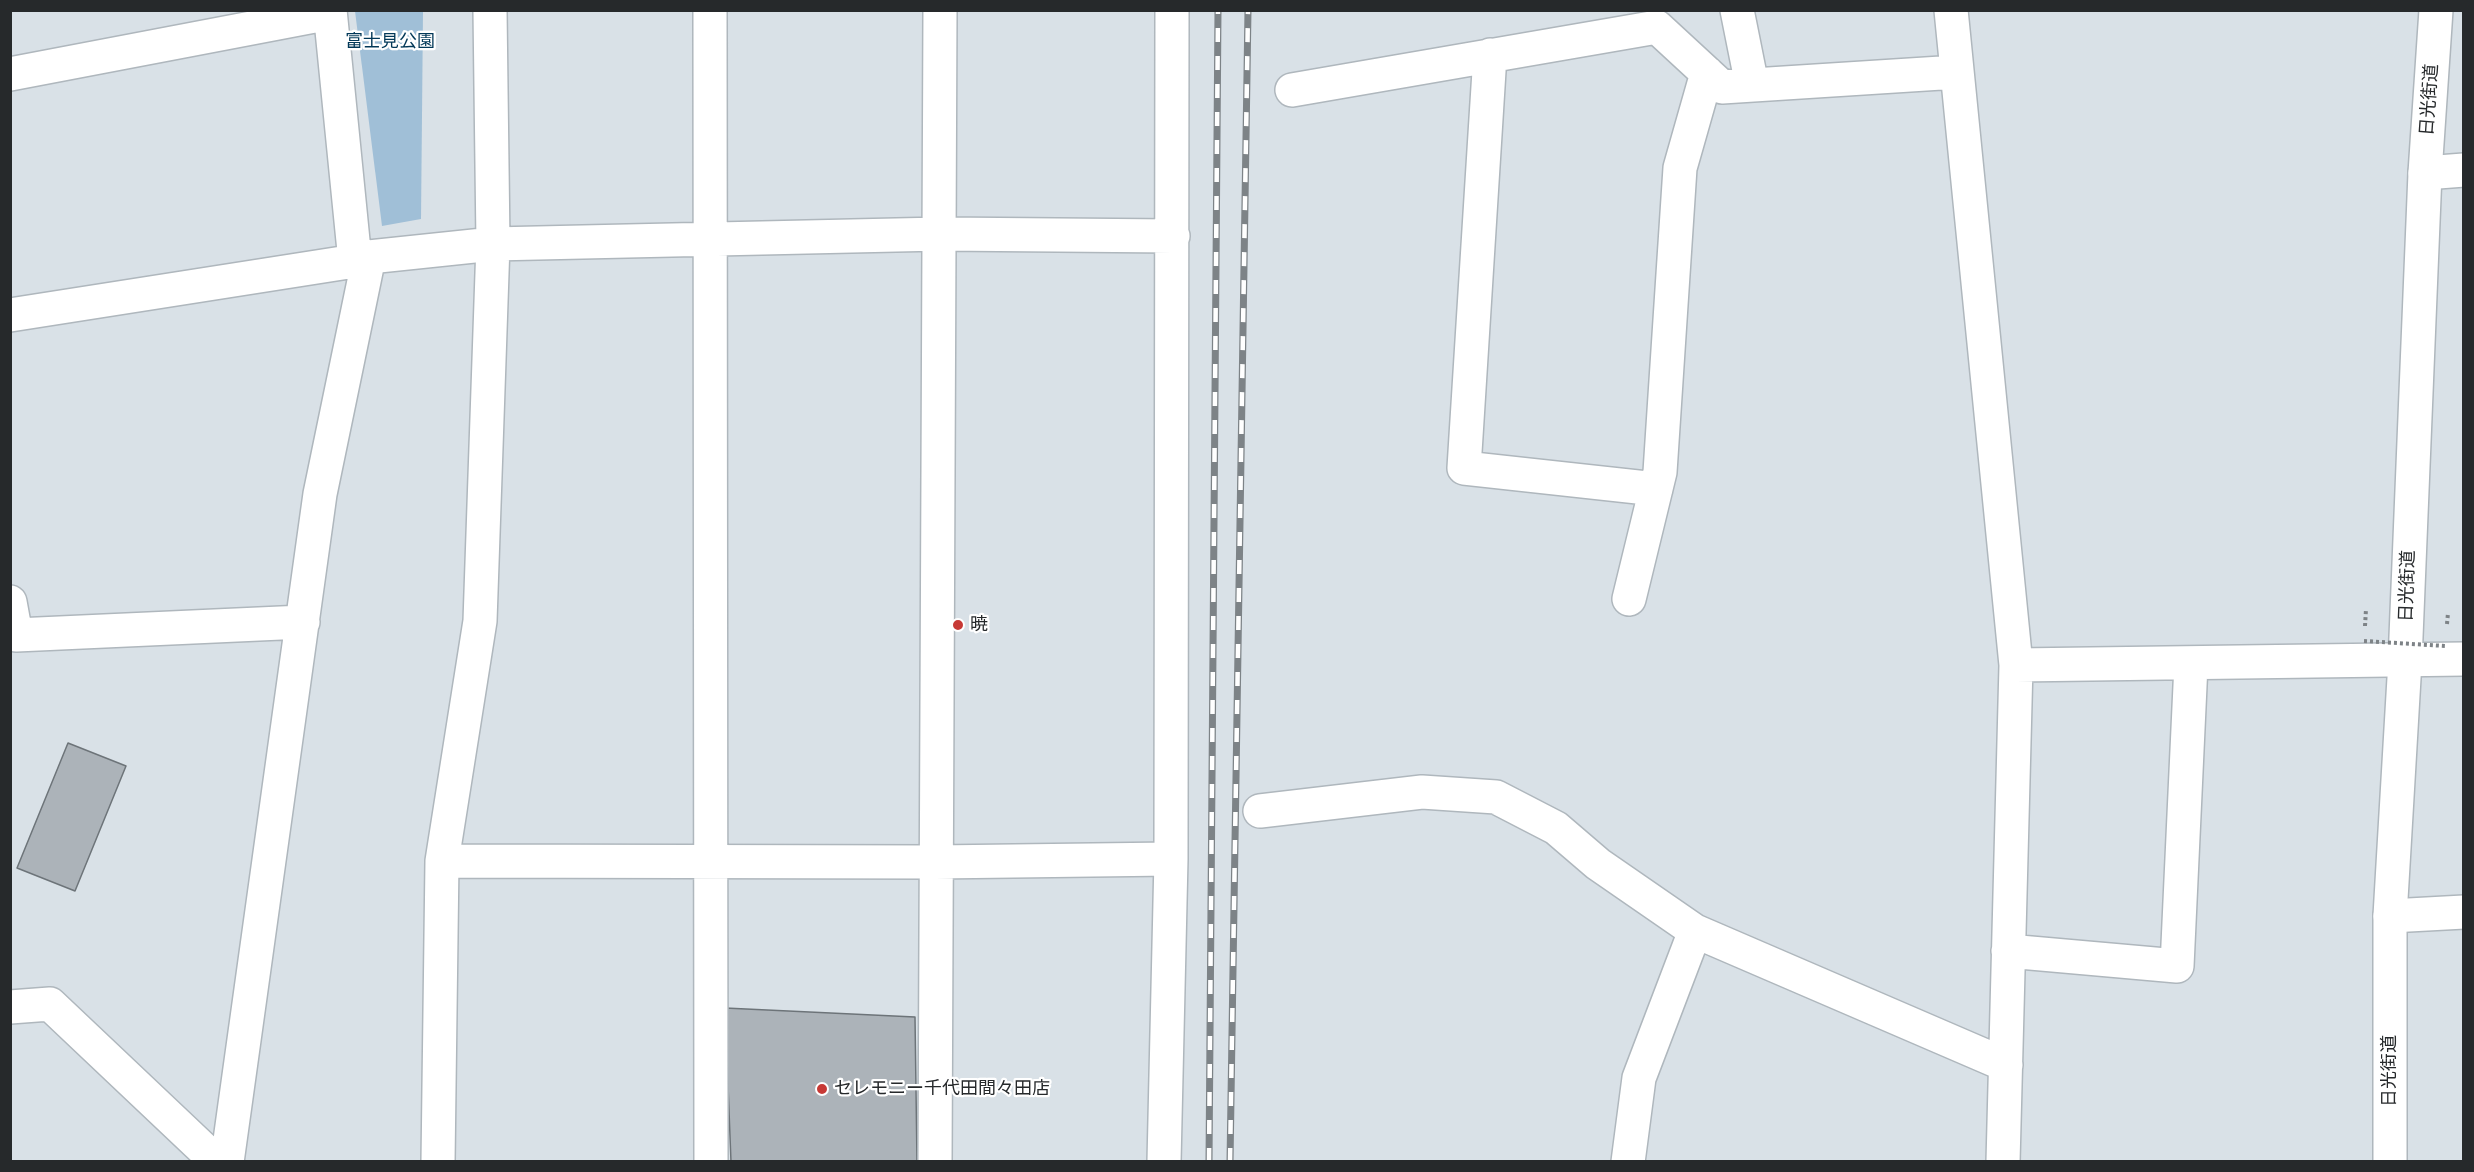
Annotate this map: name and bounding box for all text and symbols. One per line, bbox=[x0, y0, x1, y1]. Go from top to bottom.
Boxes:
park label: 富士見公園 bbox=[345, 31, 435, 53]
street label: 日光街道 bbox=[2417, 63, 2443, 137]
street label: 日光街道 bbox=[2396, 550, 2420, 622]
place label: 暁 bbox=[970, 614, 988, 636]
marker: 暁 bbox=[951, 618, 965, 632]
street label: 日光街道 bbox=[2379, 1035, 2401, 1107]
place label: セレモニー千代田間々田店 bbox=[834, 1078, 1050, 1100]
marker: セレモニー千代田間々田店 bbox=[815, 1082, 829, 1096]

